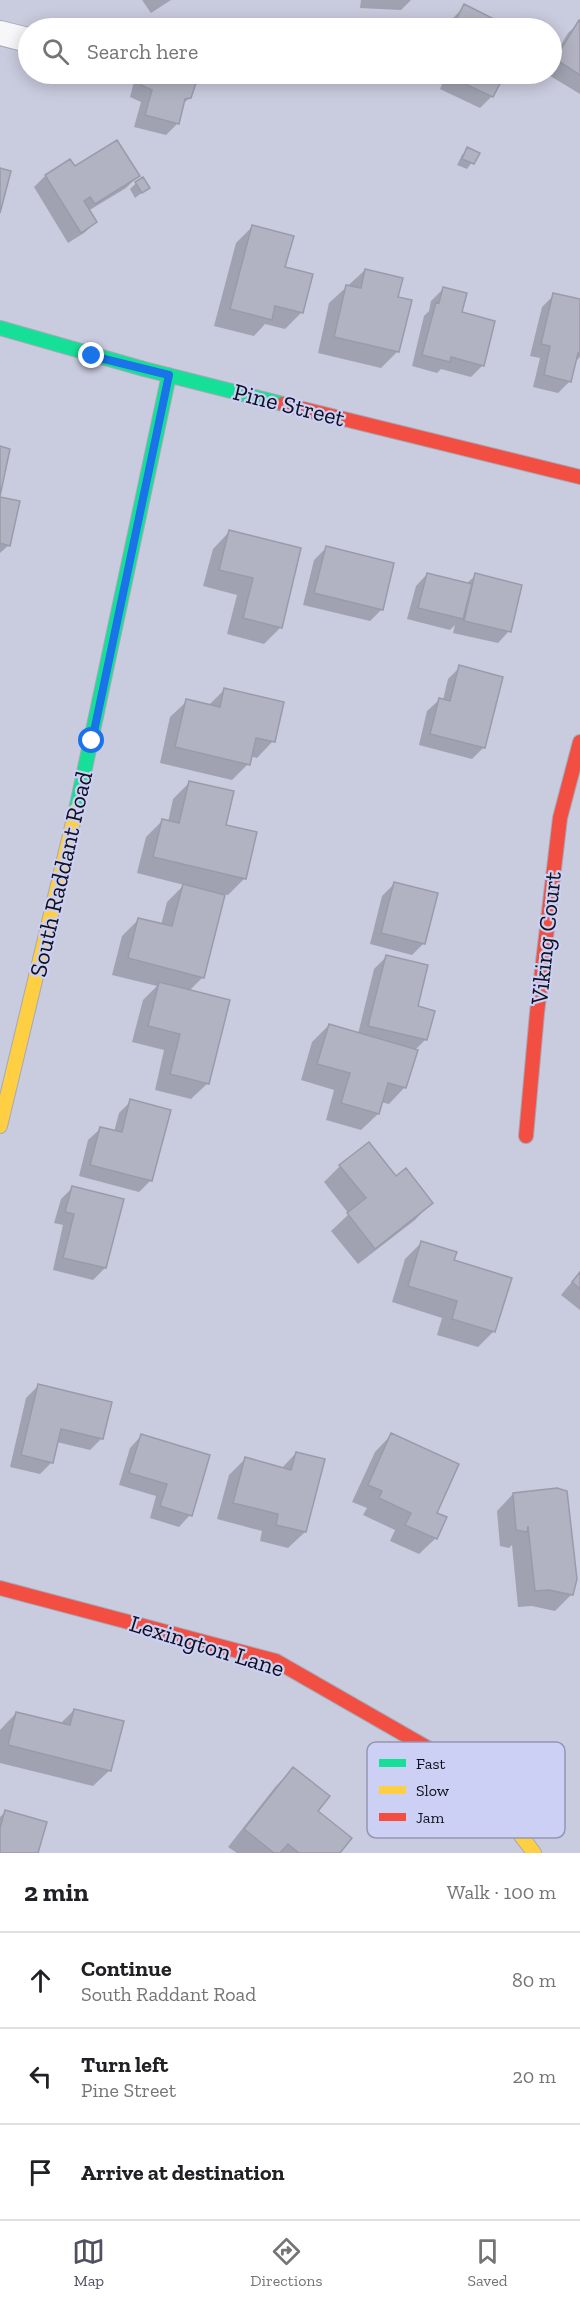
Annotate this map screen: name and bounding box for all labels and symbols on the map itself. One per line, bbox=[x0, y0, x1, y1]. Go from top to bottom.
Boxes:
route end bbox=[78, 342, 104, 368]
street label: Pine Street bbox=[230, 377, 348, 432]
route start bbox=[78, 727, 104, 753]
street label: South Raddant Road bbox=[23, 768, 98, 980]
street label: Viking Court bbox=[524, 870, 567, 1007]
street label: Lexington Lane bbox=[126, 1608, 288, 1683]
legend bbox=[367, 1742, 565, 1838]
text: Fast bbox=[416, 1754, 445, 1773]
text: Slow bbox=[416, 1781, 450, 1800]
text: Jam bbox=[416, 1808, 445, 1827]

